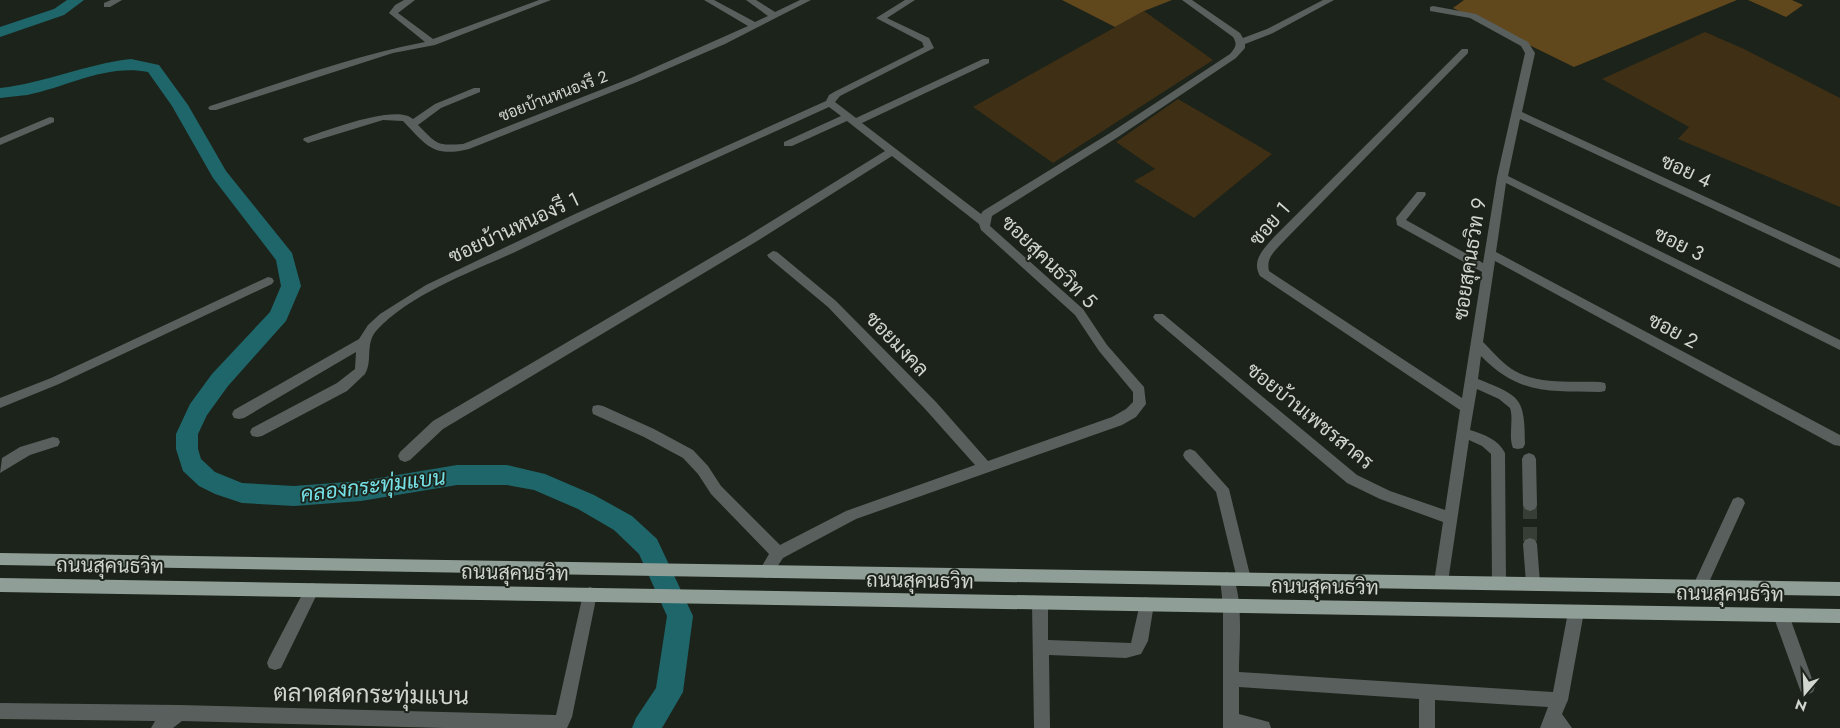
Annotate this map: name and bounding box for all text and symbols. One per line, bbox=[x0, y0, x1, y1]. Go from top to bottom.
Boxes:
street label: ซอยบ้านหนองรี 2 bbox=[495, 65, 611, 127]
street label: ซอย 4 bbox=[1656, 147, 1717, 196]
street label: ซอยบ้านหนองรี 1 bbox=[444, 185, 584, 271]
street label: ซอย 1 bbox=[1242, 195, 1298, 253]
street label: ซอยสุคนธวิท 9 bbox=[1446, 196, 1494, 322]
street label: ซอยสุคนธวิท 5 bbox=[995, 209, 1103, 315]
street label: ซอย 3 bbox=[1649, 219, 1709, 269]
street label: ซอยมงคล bbox=[859, 305, 935, 383]
street label: ซอย 2 bbox=[1643, 306, 1703, 356]
street label: ซอยบ้านเพชรสาคร bbox=[1240, 356, 1380, 476]
water label: คลองกระทุ่มแบน bbox=[299, 462, 448, 510]
street label: ถนนสุคนธวิท bbox=[56, 551, 164, 581]
street label: ถนนสุคนธวิท bbox=[461, 558, 569, 588]
street label: ถนนสุคนธวิท bbox=[866, 566, 974, 596]
street label: ถนนสุคนธวิท bbox=[1271, 572, 1379, 602]
street label: ถนนสุคนธวิท bbox=[1676, 579, 1784, 609]
north arrow bbox=[1780, 668, 1830, 718]
street label: ตลาดสดกระทุ่มแบน bbox=[273, 675, 469, 713]
text: N bbox=[1792, 694, 1809, 717]

